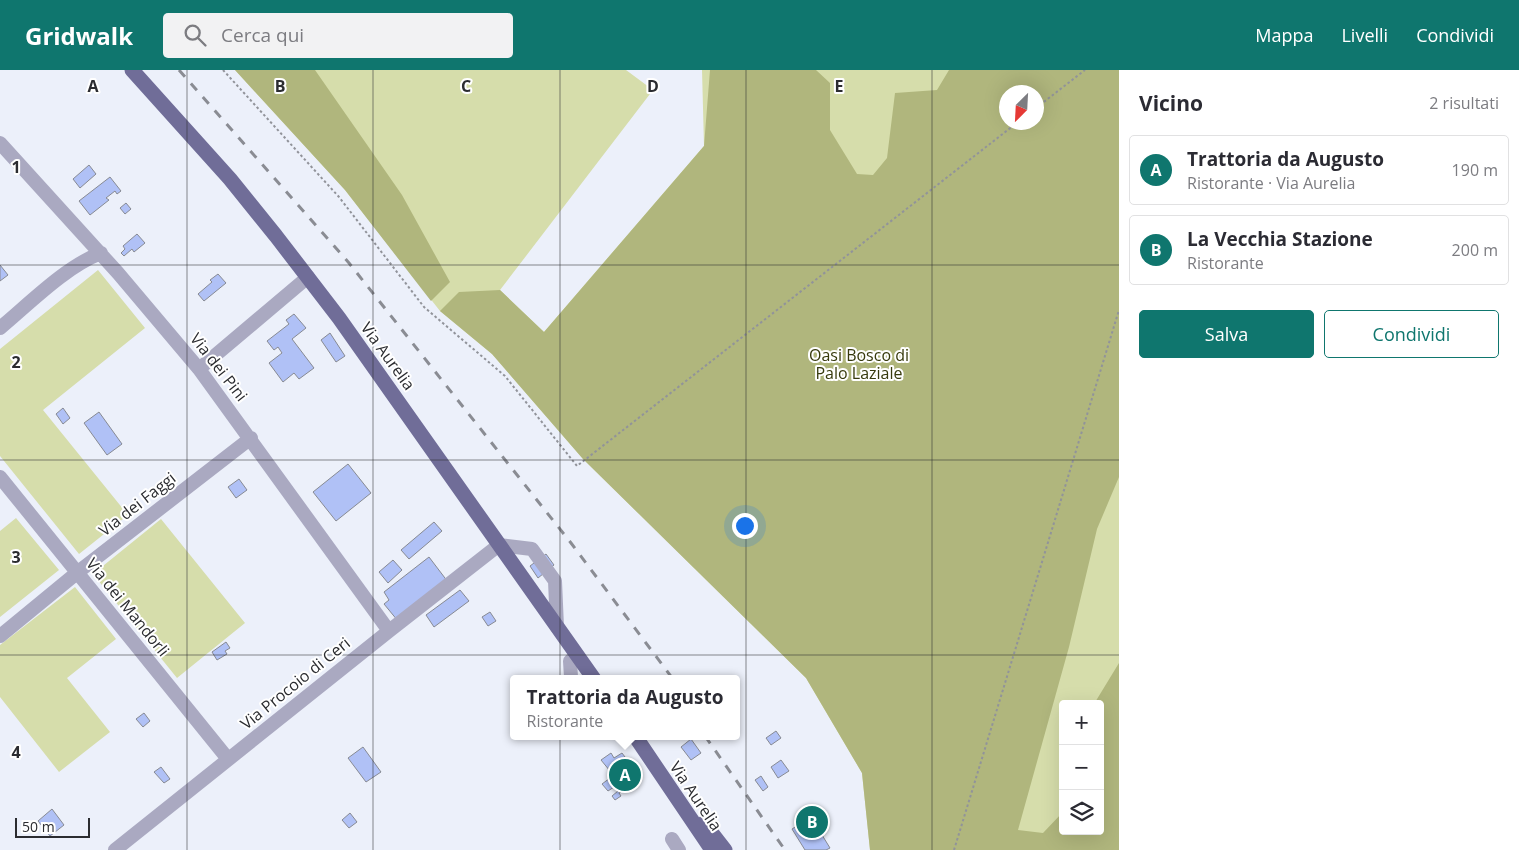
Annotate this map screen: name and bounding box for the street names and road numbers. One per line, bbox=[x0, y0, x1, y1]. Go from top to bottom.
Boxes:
street label: Via Aurelia bbox=[356, 318, 420, 394]
street label: Via dei Pini bbox=[185, 328, 253, 406]
street label: Via dei Faggi bbox=[94, 467, 180, 541]
street label: Via dei Mandorli bbox=[81, 553, 175, 661]
street label: Via Procoio di Ceri bbox=[236, 632, 354, 734]
street label: Via Aurelia bbox=[665, 757, 727, 835]

